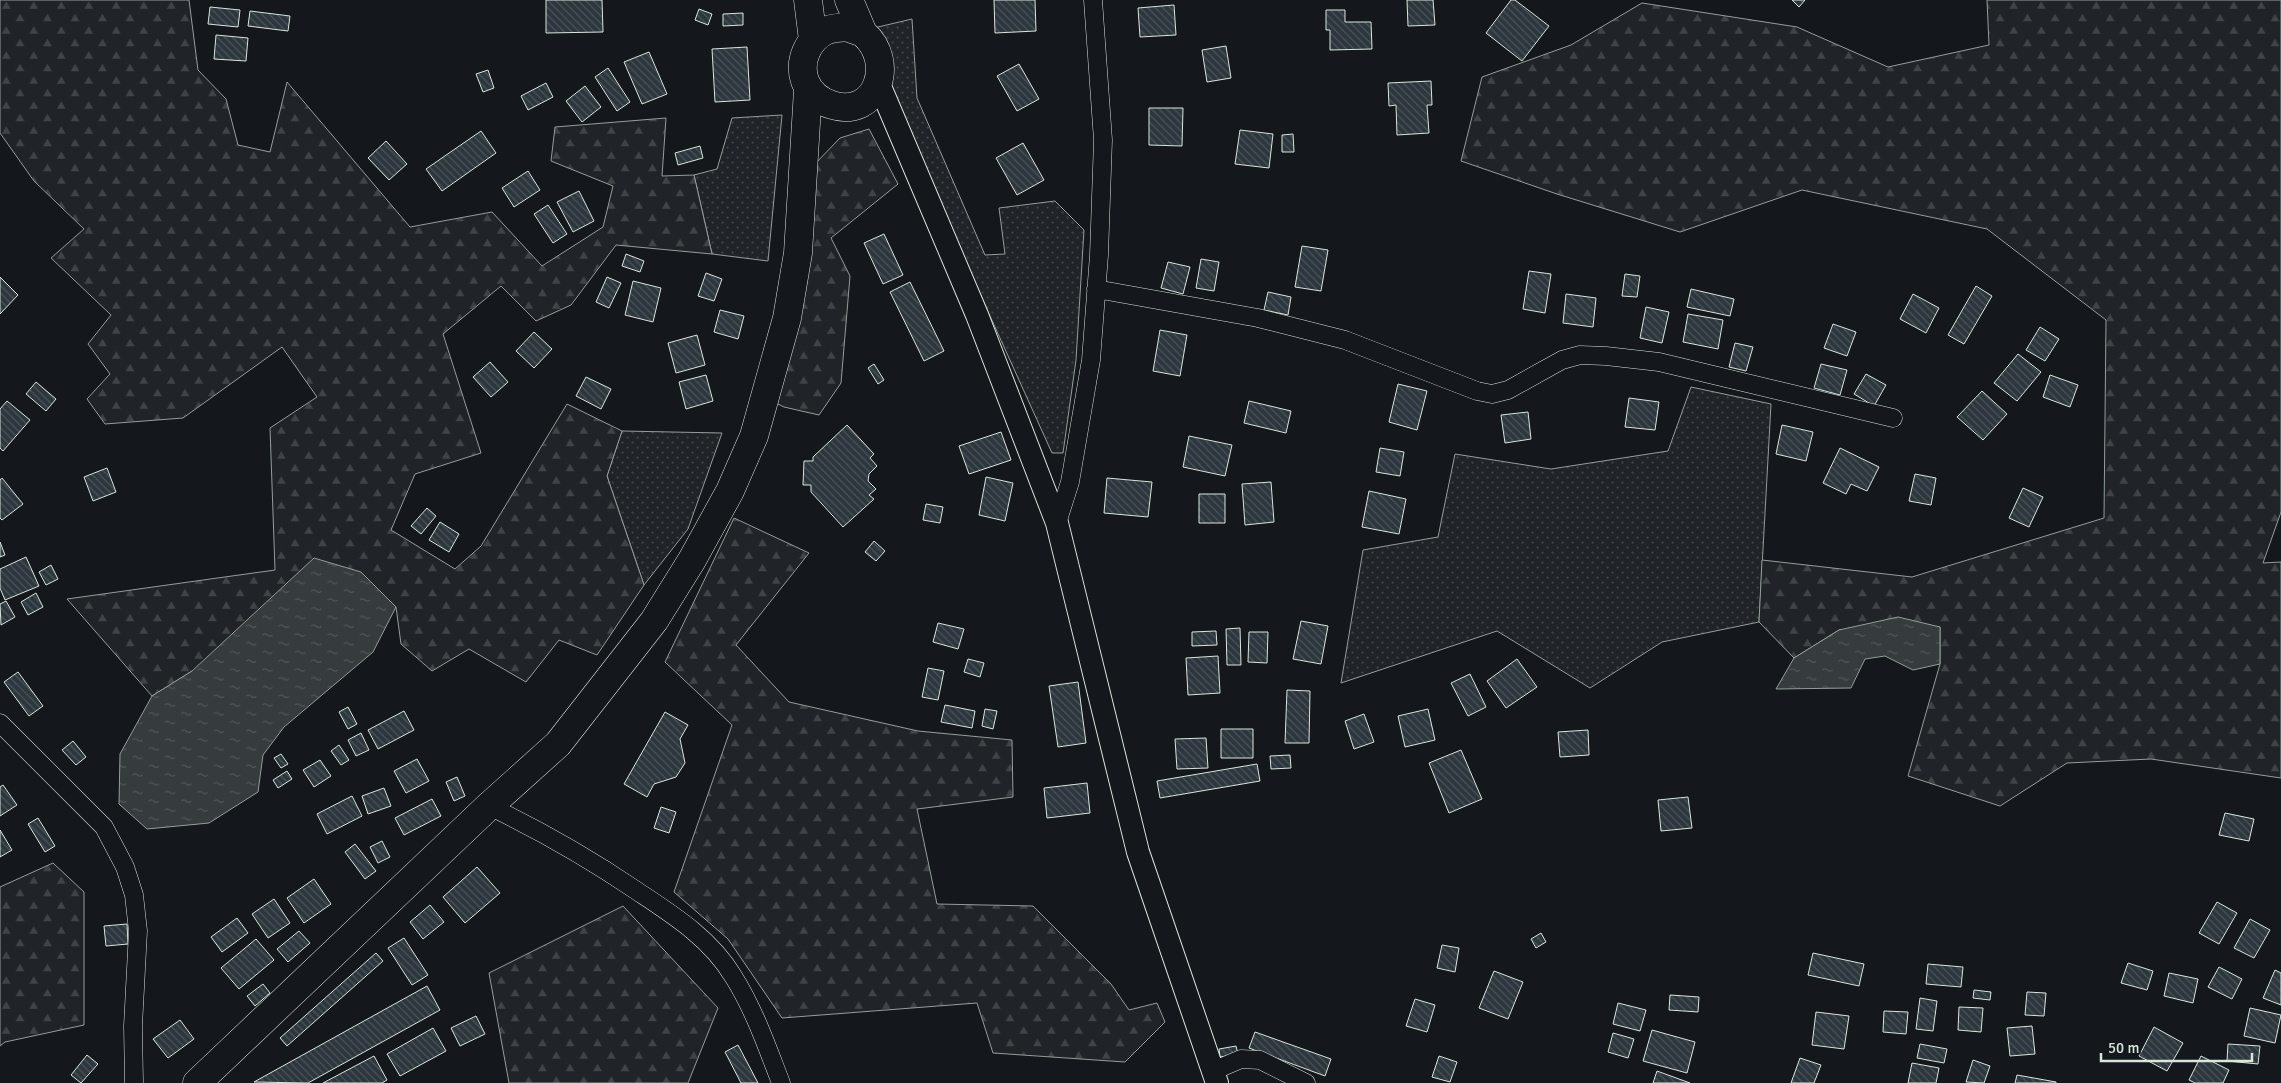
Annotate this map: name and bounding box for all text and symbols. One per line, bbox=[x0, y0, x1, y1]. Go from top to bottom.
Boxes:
scale bar bbox=[2101, 1030, 2252, 1062]
text: 50 m bbox=[2108, 1039, 2139, 1057]

